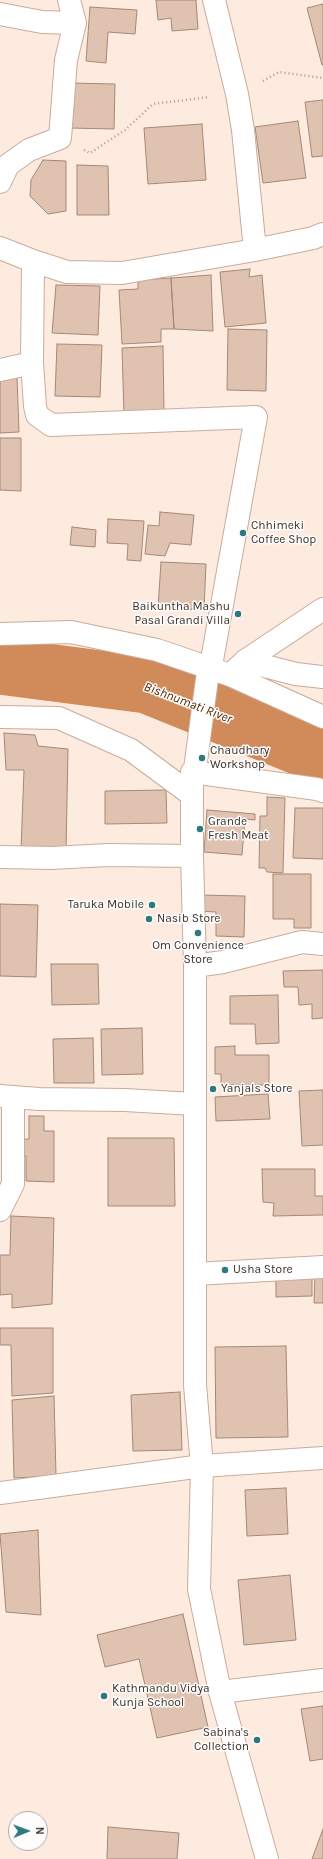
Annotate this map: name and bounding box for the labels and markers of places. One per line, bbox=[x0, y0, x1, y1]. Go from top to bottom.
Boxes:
place label: Chhimeki Coffee Shop bbox=[251, 519, 316, 547]
marker: Chhimeki Coffee Shop bbox=[238, 528, 248, 538]
place label: Baikuntha Mashu Pasal Grandi Villa bbox=[132, 600, 230, 628]
marker: Baikuntha Mashu Pasal Grandi Villa bbox=[233, 609, 243, 619]
place label: Chaudhary Workshop bbox=[210, 744, 269, 772]
marker: Chaudhary Workshop bbox=[197, 753, 207, 763]
place label: Grande Fresh Meat bbox=[208, 815, 269, 843]
marker: Grande Fresh Meat bbox=[195, 824, 205, 834]
place label: Taruka Mobile bbox=[68, 898, 144, 912]
marker: Taruka Mobile bbox=[147, 900, 157, 910]
place label: Nasib Store bbox=[157, 912, 220, 926]
marker: Nasib Store bbox=[144, 914, 154, 924]
marker: Om Convenience Store bbox=[193, 928, 203, 938]
place label: Om Convenience Store bbox=[152, 939, 244, 967]
place label: Yanjals Store bbox=[221, 1082, 292, 1096]
marker: Yanjals Store bbox=[208, 1084, 218, 1094]
place label: Usha Store bbox=[233, 1263, 293, 1277]
marker: Usha Store bbox=[220, 1265, 230, 1275]
place label: Kathmandu Vidya Kunja School bbox=[112, 1682, 210, 1710]
marker: Kathmandu Vidya Kunja School bbox=[99, 1691, 109, 1701]
place label: Sabina's Collection bbox=[194, 1726, 249, 1754]
marker: Sabina's Collection bbox=[252, 1735, 262, 1745]

